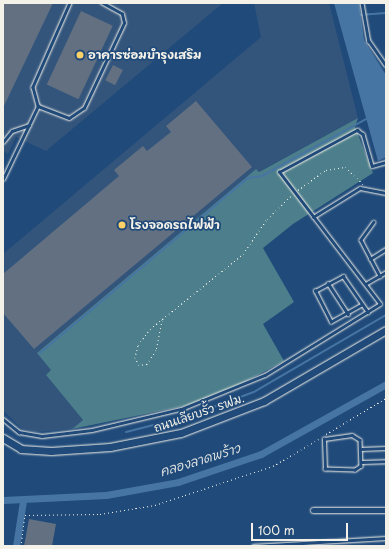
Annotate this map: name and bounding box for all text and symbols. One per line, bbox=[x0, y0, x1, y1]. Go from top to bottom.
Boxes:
place label: อาคารซ่อมบำรุงเสริม bbox=[88, 48, 201, 62]
marker: อาคารซ่อมบำรุงเสริม bbox=[75, 50, 85, 60]
place label: โรงจอดรถไฟฟ้า bbox=[130, 218, 220, 232]
marker: โรงจอดรถไฟฟ้า bbox=[117, 220, 127, 230]
street label: ถนนเลียบรั้ว รฟม. bbox=[152, 391, 246, 435]
water label: คลองลาดพร้าว bbox=[158, 440, 242, 480]
scale bar bbox=[253, 515, 350, 541]
text: 100 m bbox=[258, 521, 295, 539]

